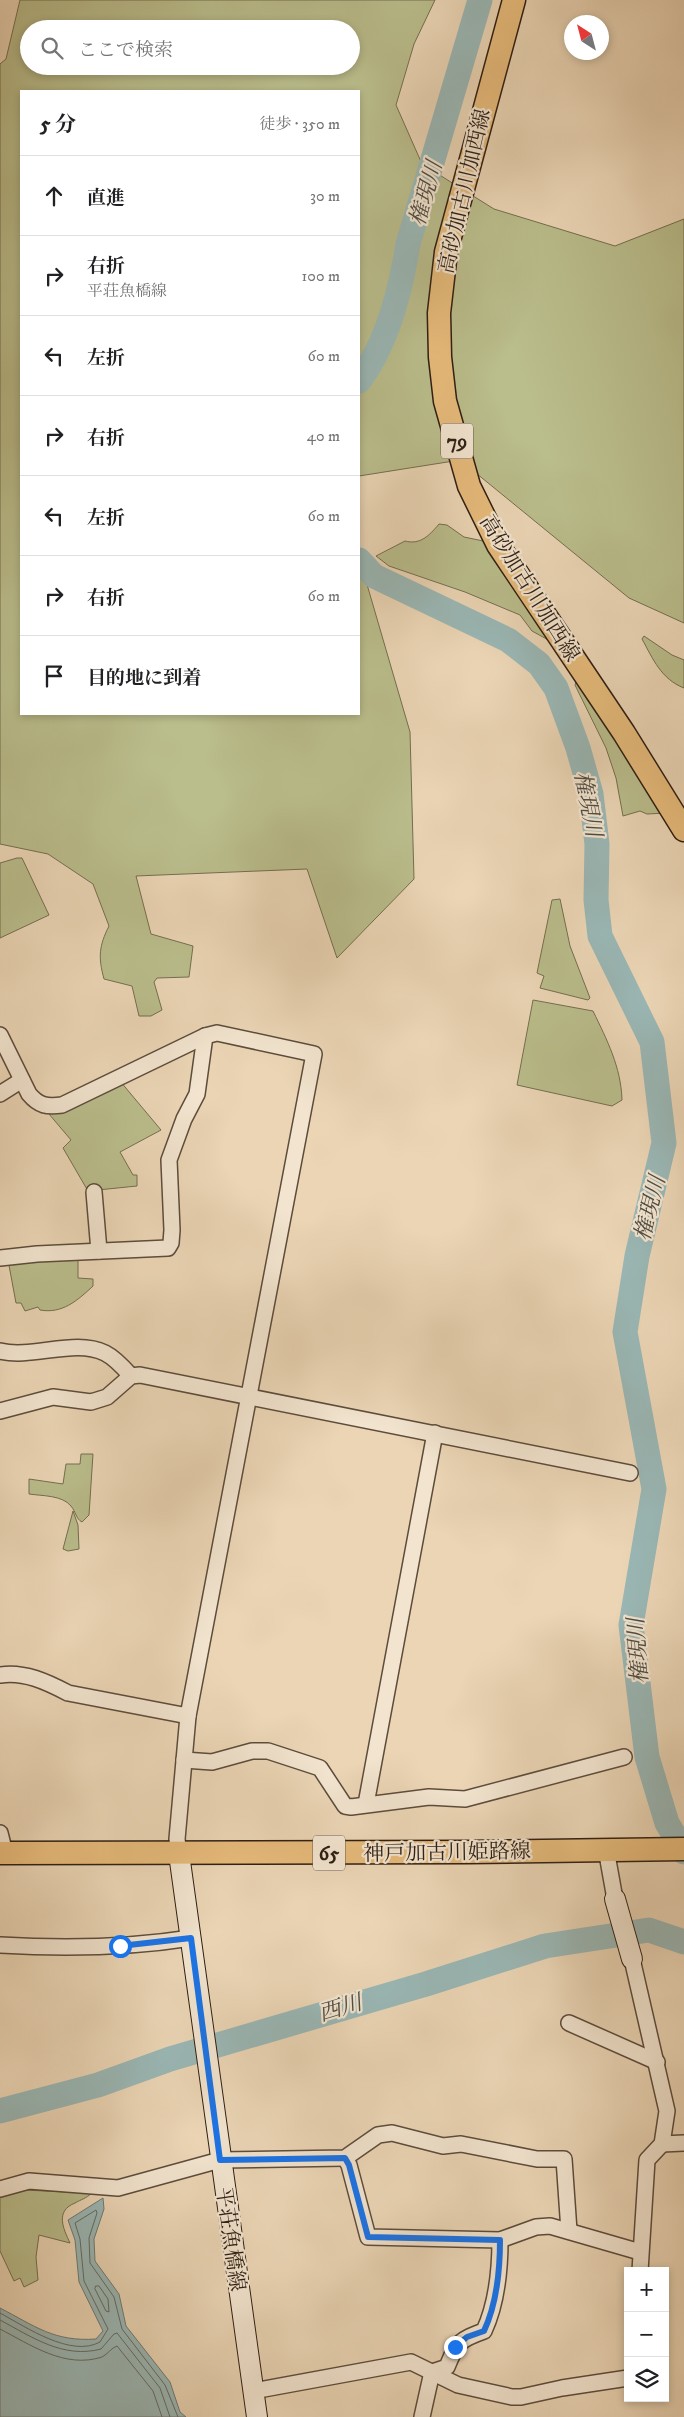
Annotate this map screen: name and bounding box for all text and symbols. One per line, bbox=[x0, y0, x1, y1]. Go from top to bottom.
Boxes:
north arrow bbox=[564, 15, 609, 60]
search box bbox=[20, 20, 360, 75]
icon: search bbox=[38, 34, 66, 62]
text: ここで検索 bbox=[78, 39, 173, 62]
street label: 高砂加古川加西線 bbox=[433, 106, 497, 276]
text: 5 分 bbox=[40, 112, 76, 138]
text: 徒歩 · 350 m bbox=[259, 114, 340, 134]
water label: 権現川 bbox=[404, 156, 449, 229]
icon: ahead bbox=[40, 182, 68, 210]
text: 30 m bbox=[310, 186, 340, 206]
text: 直進 bbox=[87, 187, 125, 210]
text: 右折 bbox=[87, 255, 125, 278]
icon: right bbox=[40, 262, 68, 290]
text: 100 m bbox=[302, 266, 340, 286]
text: 平荘魚橋線 bbox=[87, 281, 167, 301]
icon: left bbox=[40, 342, 68, 370]
text: 60 m bbox=[308, 346, 340, 366]
text: 左折 bbox=[87, 347, 125, 370]
icon: right bbox=[40, 422, 68, 450]
road number: 79 bbox=[441, 424, 473, 458]
text: 40 m bbox=[307, 426, 340, 446]
text: 右折 bbox=[87, 427, 125, 450]
icon: left bbox=[40, 502, 68, 530]
text: 60 m bbox=[308, 506, 340, 526]
text: 左折 bbox=[87, 507, 125, 530]
street label: 高砂加古川加西線 bbox=[474, 510, 585, 667]
icon: right bbox=[40, 582, 68, 610]
text: 60 m bbox=[308, 586, 340, 606]
text: 右折 bbox=[87, 587, 125, 610]
icon: arrive bbox=[40, 662, 68, 690]
text: 目的地に到着 bbox=[87, 667, 201, 690]
water label: 権現川 bbox=[568, 769, 607, 841]
water label: 権現川 bbox=[629, 1171, 672, 1244]
water label: 権現川 bbox=[623, 1615, 654, 1685]
road number: 65 bbox=[313, 1836, 345, 1870]
street label: 神戸加古川姫路線 bbox=[363, 1839, 531, 1867]
route start bbox=[109, 1935, 132, 1958]
water label: 西川 bbox=[315, 1989, 367, 2028]
street label: 平荘魚橋線 bbox=[210, 2185, 250, 2293]
map controls bbox=[624, 2267, 669, 2402]
button: + bbox=[624, 2267, 669, 2312]
button: − bbox=[624, 2312, 669, 2357]
route end bbox=[444, 2336, 467, 2359]
button: layers bbox=[624, 2357, 669, 2402]

